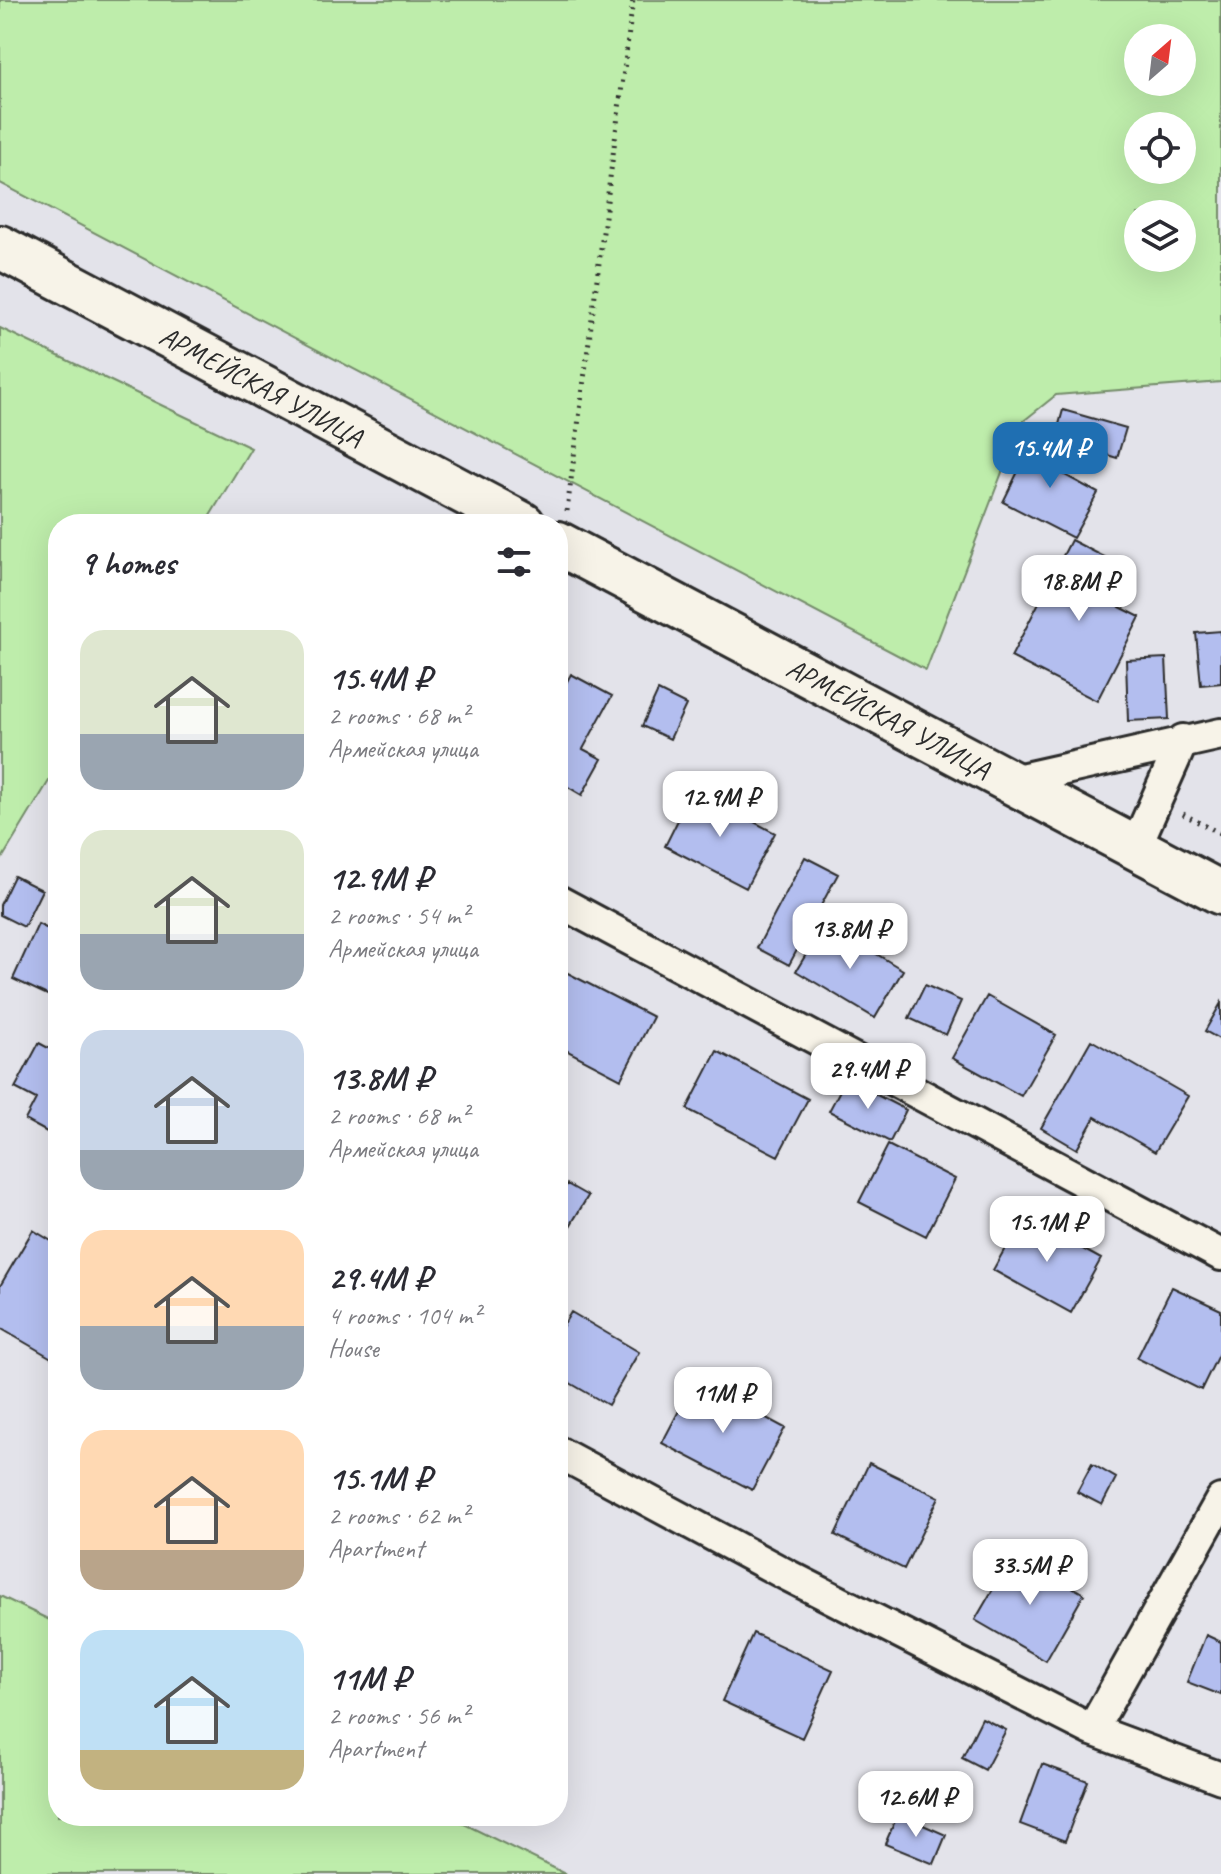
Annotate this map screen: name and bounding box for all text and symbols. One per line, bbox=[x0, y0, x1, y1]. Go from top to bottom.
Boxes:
north arrow bbox=[1124, 24, 1196, 96]
map controls bbox=[1124, 24, 1196, 272]
button: locate bbox=[1124, 112, 1196, 184]
button: layers bbox=[1124, 200, 1196, 272]
street label: АРМЕЙСКАЯ УЛИЦА bbox=[154, 317, 370, 454]
pin: 15.4M ₽ bbox=[976, 422, 1124, 490]
text: 15.4M ₽ bbox=[1011, 431, 1089, 464]
icon: filters bbox=[492, 540, 536, 584]
text: 9 homes bbox=[80, 541, 176, 584]
pin: 18.8M ₽ bbox=[1005, 555, 1153, 623]
text: 18.8M ₽ bbox=[1040, 564, 1118, 597]
street label: АРМЕЙСКАЯ УЛИЦА bbox=[781, 650, 997, 786]
text: 15.4M ₽ bbox=[328, 656, 431, 699]
icon: home bbox=[144, 662, 240, 758]
text: 2 rooms · 68 m² bbox=[328, 699, 469, 732]
text: Армейская улица bbox=[328, 732, 478, 765]
pin: 12.9M ₽ bbox=[646, 771, 794, 839]
text: 12.9M ₽ bbox=[681, 780, 759, 813]
text: 12.9M ₽ bbox=[328, 856, 431, 899]
icon: home bbox=[144, 862, 240, 958]
text: 2 rooms · 54 m² bbox=[328, 899, 469, 932]
pin: 13.8M ₽ bbox=[776, 903, 924, 971]
text: 13.8M ₽ bbox=[811, 912, 889, 945]
text: Армейская улица bbox=[328, 932, 478, 965]
pin: 29.4M ₽ bbox=[794, 1043, 942, 1111]
text: 29.4M ₽ bbox=[829, 1052, 907, 1085]
text: 13.8M ₽ bbox=[328, 1056, 431, 1099]
icon: home bbox=[144, 1062, 240, 1158]
text: 2 rooms · 68 m² bbox=[328, 1099, 469, 1132]
text: Армейская улица bbox=[328, 1132, 478, 1165]
pin: 15.1M ₽ bbox=[973, 1196, 1121, 1264]
text: 15.1M ₽ bbox=[1008, 1205, 1086, 1238]
text: 29.4M ₽ bbox=[328, 1256, 431, 1299]
icon: home bbox=[144, 1262, 240, 1358]
text: 4 rooms · 104 m² bbox=[328, 1299, 480, 1332]
text: House bbox=[328, 1332, 379, 1365]
pin: 11M ₽ bbox=[667, 1367, 779, 1435]
text: 11M ₽ bbox=[692, 1376, 754, 1409]
text: 15.1M ₽ bbox=[328, 1456, 431, 1499]
icon: home bbox=[144, 1462, 240, 1558]
text: 2 rooms · 62 m² bbox=[328, 1499, 469, 1532]
text: Apartment bbox=[328, 1532, 424, 1565]
pin: 33.5M ₽ bbox=[956, 1539, 1104, 1607]
text: 33.5M ₽ bbox=[991, 1548, 1069, 1581]
text: 11M ₽ bbox=[328, 1656, 409, 1699]
icon: home bbox=[144, 1662, 240, 1758]
text: 2 rooms · 56 m² bbox=[328, 1699, 469, 1732]
text: Apartment bbox=[328, 1732, 424, 1765]
pin: 12.6M ₽ bbox=[842, 1771, 990, 1839]
text: 12.6M ₽ bbox=[876, 1780, 956, 1813]

